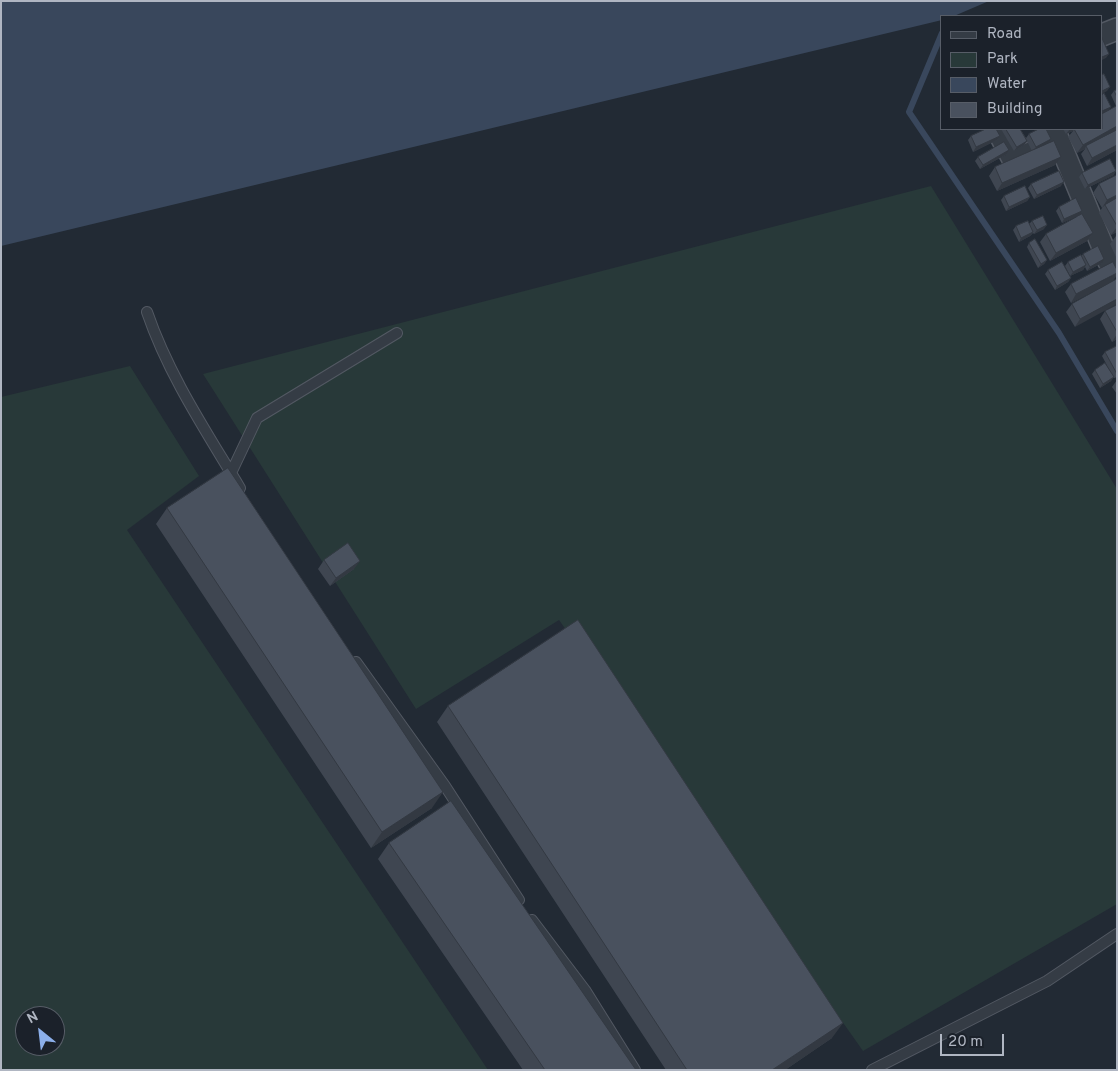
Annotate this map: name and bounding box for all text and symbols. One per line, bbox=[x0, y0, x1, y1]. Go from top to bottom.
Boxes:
legend bbox=[940, 15, 1103, 130]
text: Road bbox=[987, 25, 1022, 44]
text: Park bbox=[987, 50, 1018, 69]
text: Water bbox=[987, 75, 1026, 94]
text: Building bbox=[987, 100, 1042, 119]
north arrow bbox=[15, 1006, 65, 1056]
text: N bbox=[24, 1008, 41, 1028]
scale bar bbox=[943, 1024, 1007, 1056]
text: 20 m bbox=[948, 1033, 983, 1052]

